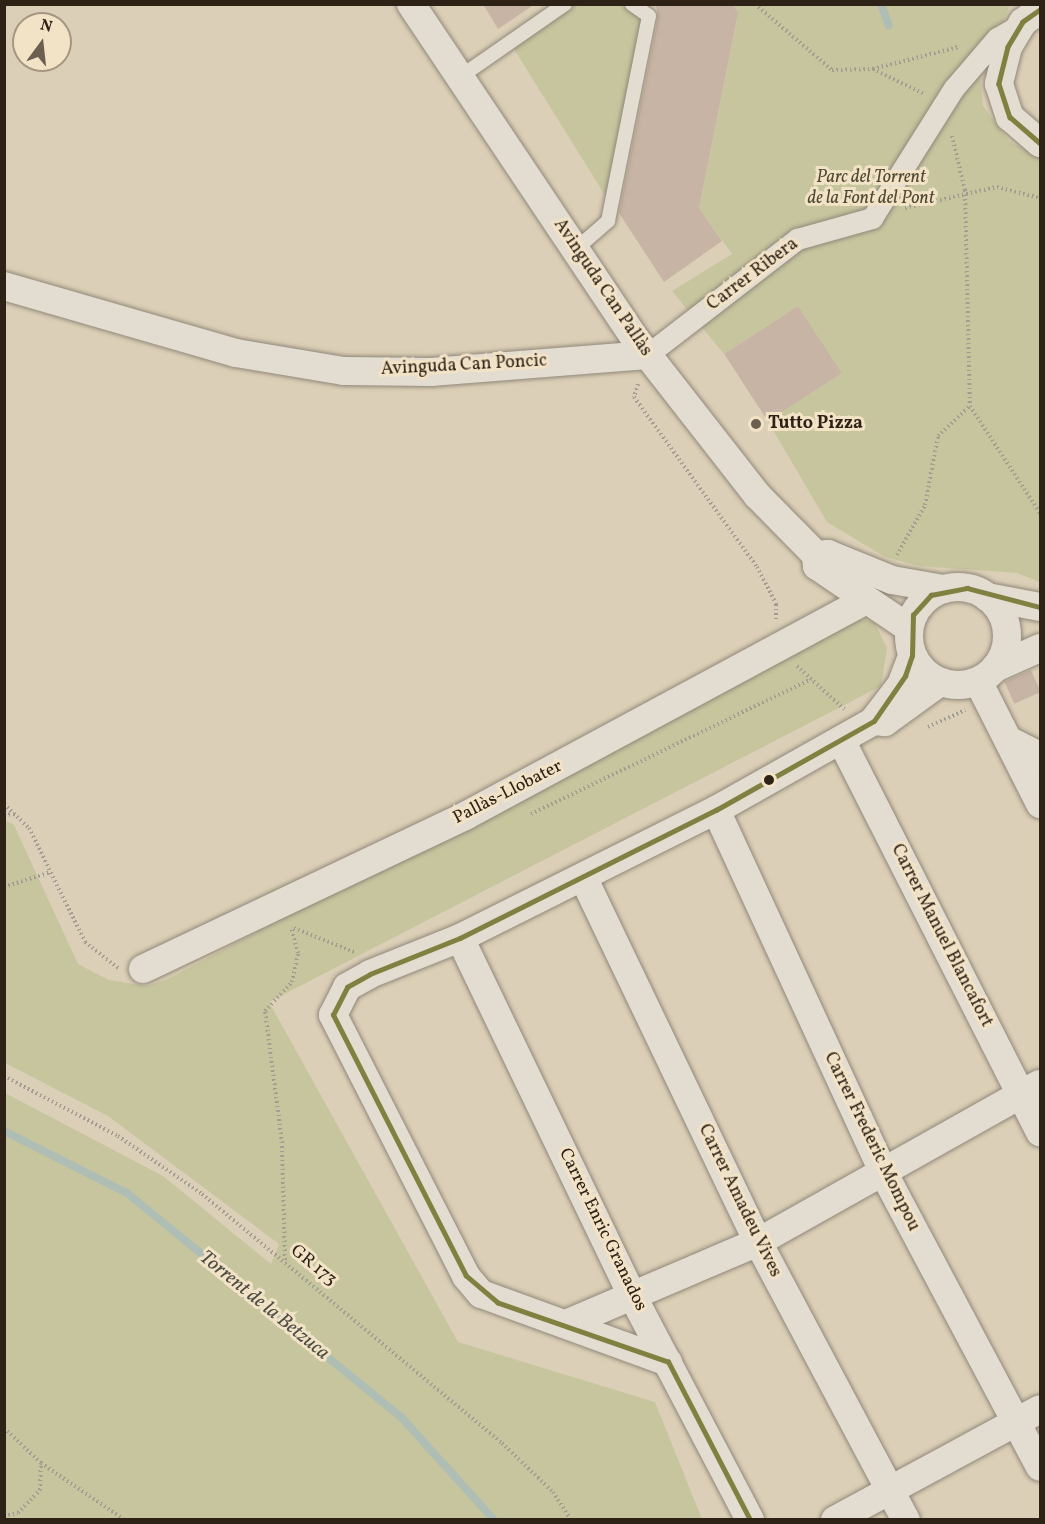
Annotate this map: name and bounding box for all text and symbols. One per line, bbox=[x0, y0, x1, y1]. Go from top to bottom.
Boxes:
north arrow bbox=[12, 12, 72, 72]
text: N bbox=[38, 14, 55, 39]
park label: Parc del Torrent de la Font del Pont bbox=[808, 168, 934, 210]
street label: Avinguda Can Pallàs bbox=[548, 215, 656, 361]
street label: Carrer Ribera bbox=[703, 234, 803, 316]
street label: Avinguda Can Poncic bbox=[380, 351, 548, 381]
place label: Tutto Pizza bbox=[768, 413, 863, 435]
marker: Tutto Pizza bbox=[749, 417, 763, 431]
street label: Pallàs-Llobater bbox=[450, 756, 566, 830]
unlabelled marker bbox=[763, 774, 775, 786]
street label: Carrer Manuel Blancafort bbox=[885, 841, 997, 1031]
street label: Carrer Frederic Mompou bbox=[818, 1049, 924, 1235]
street label: Carrer Amadeu Vives bbox=[692, 1121, 786, 1281]
street label: Carrer Enric Granados bbox=[553, 1145, 651, 1315]
street label: GR 173 bbox=[285, 1241, 341, 1291]
water label: Torrent de la Betzuca bbox=[194, 1246, 334, 1366]

